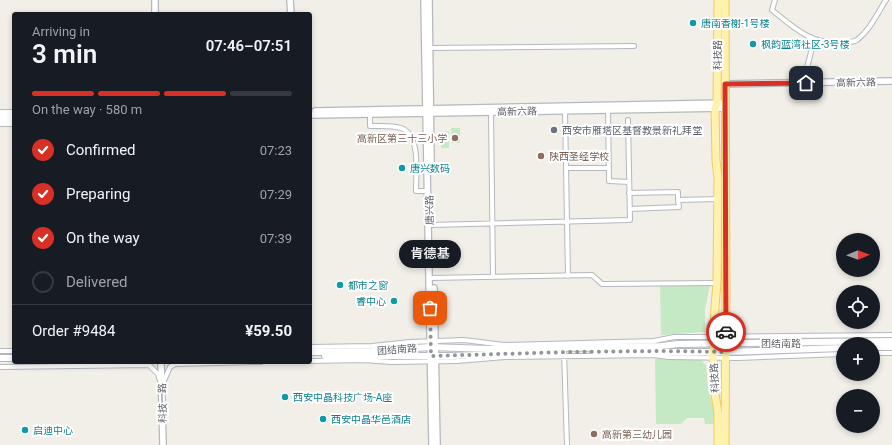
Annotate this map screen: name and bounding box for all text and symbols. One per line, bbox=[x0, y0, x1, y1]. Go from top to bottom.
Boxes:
marker: 唐南香榭-1号楼 bbox=[688, 18, 698, 28]
place label: 唐南香榭-1号楼 bbox=[701, 18, 769, 29]
text: Arriving in bbox=[32, 24, 90, 39]
text: 07:46–07:51 bbox=[206, 37, 292, 55]
text: 3 min bbox=[32, 39, 97, 69]
marker: 枫韵蓝湾社区-3号楼 bbox=[748, 39, 758, 49]
place label: 枫韵蓝湾社区-3号楼 bbox=[761, 39, 849, 50]
street label: 科技路 bbox=[712, 40, 723, 70]
pin bbox=[789, 66, 823, 100]
icon: home bbox=[795, 72, 817, 94]
street label: 高新六路 bbox=[836, 77, 876, 88]
text: On the way · 580 m bbox=[32, 102, 142, 117]
street label: 高新六路 bbox=[497, 106, 537, 117]
marker: 西安市雁塔区基督教景新礼拜堂 bbox=[549, 125, 559, 135]
place label: 西安市雁塔区基督教景新礼拜堂 bbox=[562, 125, 702, 136]
place label: 高新区第三十三小学 bbox=[357, 133, 447, 144]
marker: 高新区第三十三小学 bbox=[450, 133, 460, 143]
icon: check bbox=[32, 139, 54, 161]
text: Confirmed bbox=[66, 141, 136, 159]
text: 07:23 bbox=[260, 143, 292, 158]
marker: 陕西圣经学校 bbox=[536, 151, 546, 161]
place label: 陕西圣经学校 bbox=[549, 151, 609, 162]
marker: 唐兴数码 bbox=[397, 163, 407, 173]
place label: 唐兴数码 bbox=[410, 163, 450, 174]
icon: check bbox=[32, 183, 54, 205]
text: Preparing bbox=[66, 185, 130, 203]
text: 07:29 bbox=[260, 187, 292, 202]
street label: 唐兴路 bbox=[424, 195, 435, 225]
icon: check bbox=[32, 227, 54, 249]
text: On the way bbox=[66, 229, 140, 247]
text: 07:39 bbox=[260, 231, 292, 246]
north arrow bbox=[836, 233, 880, 277]
map controls bbox=[836, 233, 880, 433]
callout: 肯德基 bbox=[399, 240, 461, 268]
text: 肯德基 bbox=[410, 246, 450, 261]
text: Delivered bbox=[66, 273, 128, 291]
marker: 都市之窗 bbox=[335, 280, 345, 290]
place label: 都市之窗 bbox=[348, 280, 388, 291]
button: locate bbox=[836, 285, 880, 329]
pin bbox=[413, 291, 447, 325]
place label: 睿中心 bbox=[356, 296, 386, 307]
marker: 睿中心 bbox=[389, 296, 399, 306]
icon: bag bbox=[419, 297, 441, 319]
courier bbox=[706, 312, 746, 352]
icon: car bbox=[715, 321, 737, 343]
text: Order #9484 bbox=[32, 322, 115, 340]
text: ¥59.50 bbox=[245, 322, 292, 340]
button: + bbox=[836, 337, 880, 381]
street label: 团结南路 bbox=[761, 338, 801, 349]
street label: 团结南路 bbox=[377, 343, 417, 356]
street label: 科技路 bbox=[708, 363, 721, 393]
street label: 科技一路 bbox=[157, 383, 168, 423]
button: − bbox=[836, 389, 880, 433]
marker: 西安中晶科技广场-A座 bbox=[280, 392, 290, 402]
place label: 西安中晶科技广场-A座 bbox=[293, 392, 392, 403]
marker: 西安中晶华邑酒店 bbox=[318, 414, 328, 424]
place label: 西安中晶华邑酒店 bbox=[331, 414, 411, 425]
marker: 启迪中心 bbox=[20, 425, 30, 435]
place label: 启迪中心 bbox=[33, 425, 73, 436]
marker: 高新第三幼儿园 bbox=[589, 429, 599, 439]
place label: 高新第三幼儿园 bbox=[602, 429, 672, 440]

